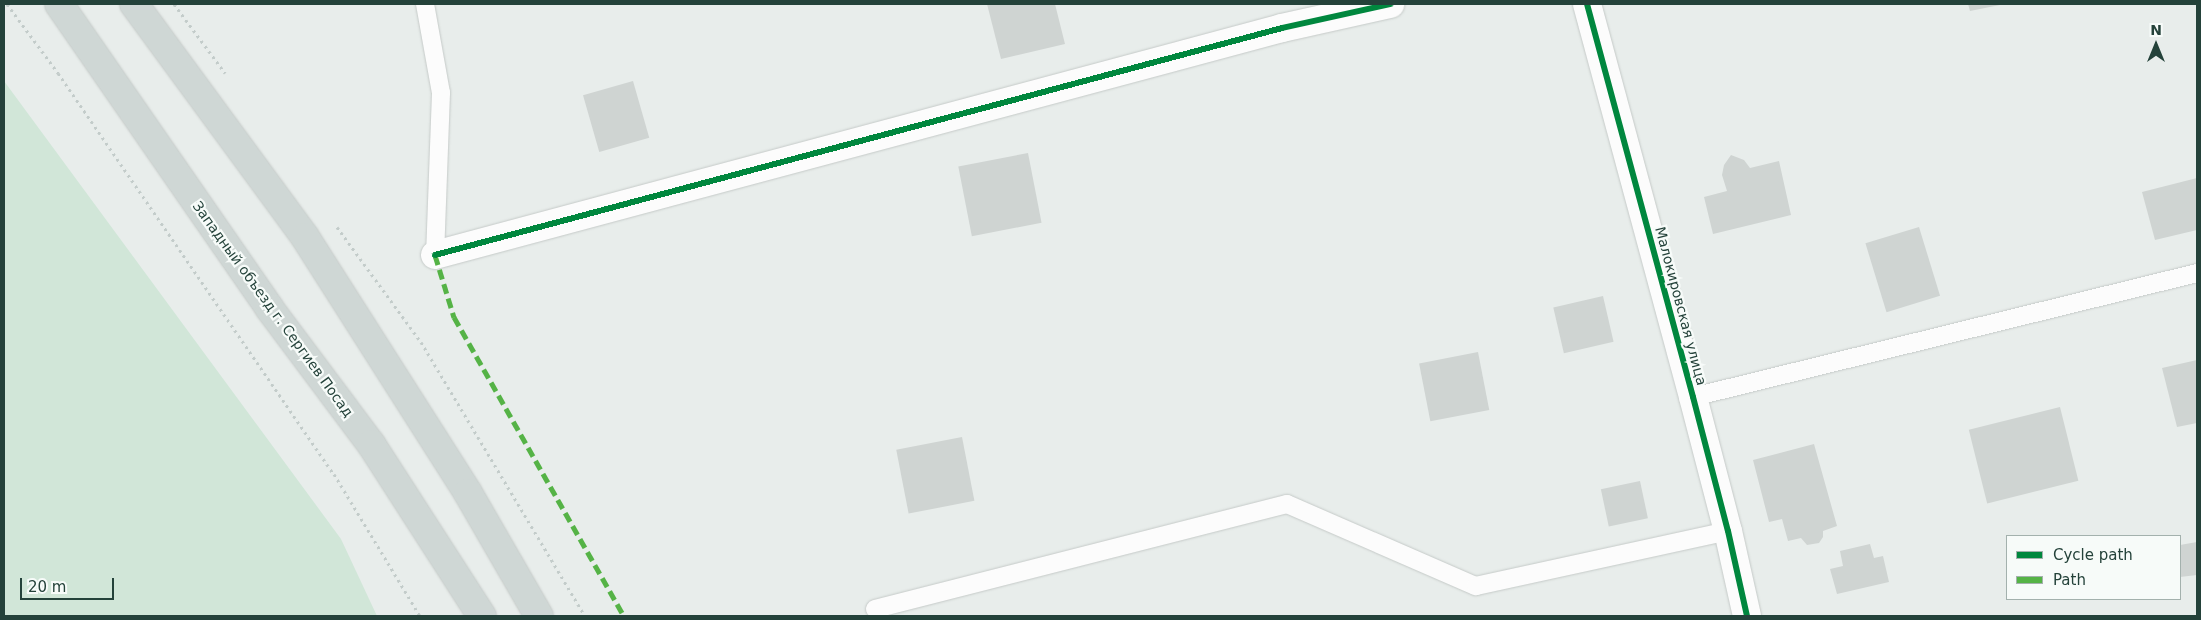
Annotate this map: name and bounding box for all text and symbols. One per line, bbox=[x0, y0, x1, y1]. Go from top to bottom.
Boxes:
north arrow bbox=[2131, 20, 2181, 70]
text: N bbox=[2150, 22, 2162, 38]
street label: Западный объезд г. Сергиев Посад bbox=[189, 198, 357, 420]
street label: Малокировская улица bbox=[1652, 225, 1710, 387]
legend bbox=[2006, 535, 2181, 600]
text: Cycle path bbox=[2053, 546, 2133, 564]
scale bar bbox=[22, 568, 116, 600]
text: Path bbox=[2053, 571, 2086, 589]
text: 20 m bbox=[28, 578, 66, 596]

